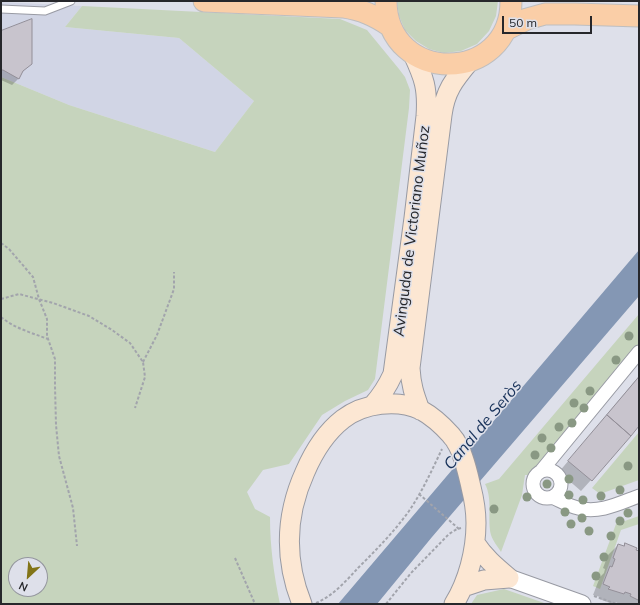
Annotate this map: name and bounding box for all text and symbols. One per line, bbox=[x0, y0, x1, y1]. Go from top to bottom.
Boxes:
scale bar bbox=[504, 8, 594, 34]
text: 50 m bbox=[509, 15, 537, 30]
street label: Avinguda de Victoriano Muñoz bbox=[390, 124, 434, 338]
water label: Canal de Seròs bbox=[440, 376, 526, 474]
north arrow bbox=[8, 557, 48, 597]
text: N bbox=[16, 579, 30, 595]

